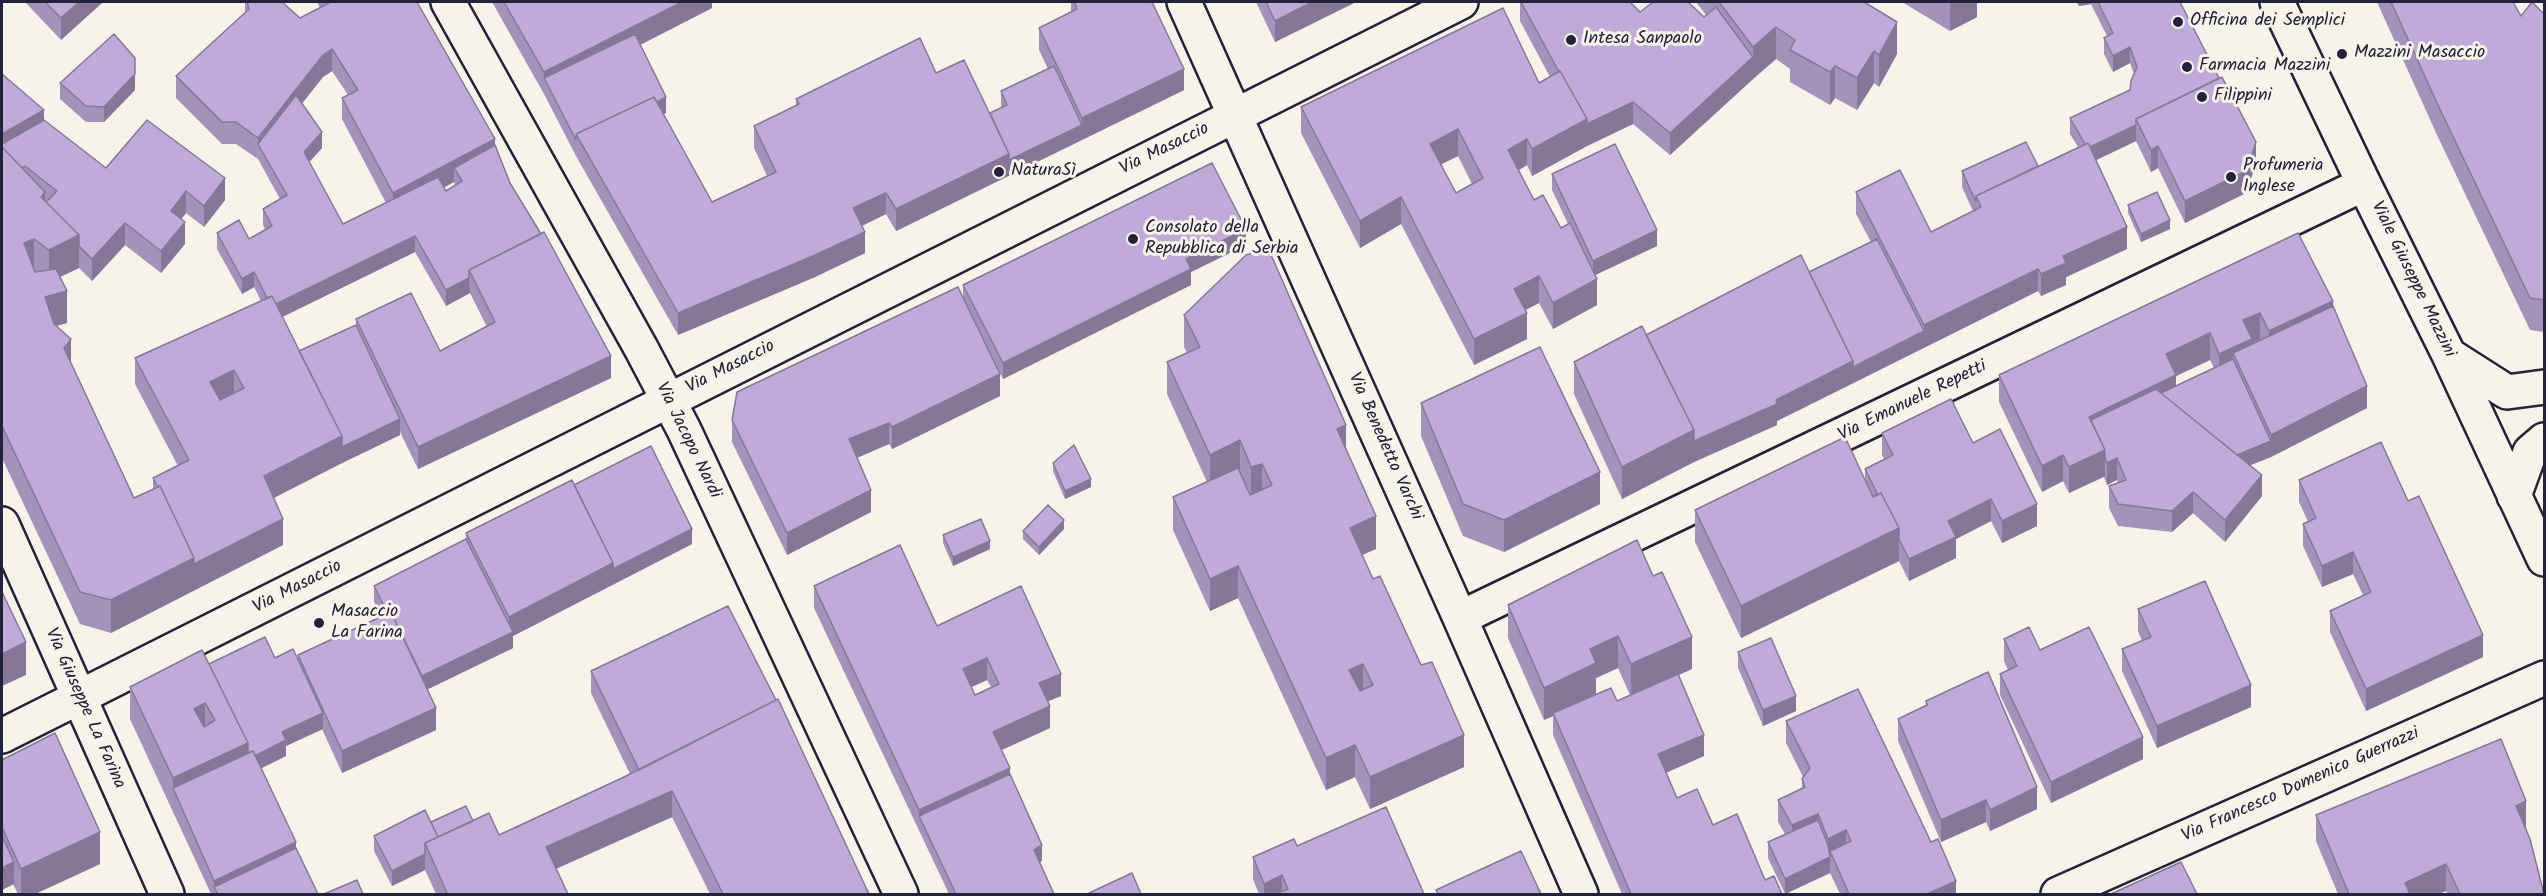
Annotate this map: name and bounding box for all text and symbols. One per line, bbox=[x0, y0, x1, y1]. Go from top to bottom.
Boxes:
place label: Officina dei Semplici bbox=[2190, 11, 2345, 33]
marker: Officina dei Semplici bbox=[2171, 15, 2185, 29]
place label: Intesa Sanpaolo bbox=[1583, 29, 1702, 51]
marker: Intesa Sanpaolo bbox=[1564, 33, 1578, 47]
place label: Mazzini Masaccio bbox=[2354, 43, 2485, 65]
marker: Mazzini Masaccio bbox=[2335, 47, 2349, 61]
place label: Farmacia Mazzini bbox=[2199, 56, 2330, 78]
marker: Farmacia Mazzini bbox=[2180, 60, 2194, 74]
place label: Filippini bbox=[2214, 86, 2272, 108]
marker: Filippini bbox=[2195, 90, 2209, 104]
street label: Via Masaccio bbox=[1117, 119, 1213, 181]
place label: Profumeria Inglese bbox=[2243, 156, 2323, 198]
place label: NaturaSì bbox=[1011, 161, 1075, 183]
marker: NaturaSì bbox=[992, 165, 1006, 179]
marker: Profumeria Inglese bbox=[2224, 170, 2238, 184]
street label: Viale Giuseppe Mazzini bbox=[2365, 198, 2459, 362]
place label: Consolato della Repubblica di Serbia bbox=[1145, 218, 1298, 260]
marker: Consolato della Repubblica di Serbia bbox=[1126, 232, 1140, 246]
street label: Via Masaccio bbox=[683, 336, 779, 400]
street label: Via Emanuele Repetti bbox=[1835, 357, 1991, 447]
street label: Via Benedetto Varchi bbox=[1342, 370, 1426, 524]
street label: Via Jacopo Nardi bbox=[650, 379, 724, 503]
street label: Via Masaccio bbox=[250, 556, 346, 620]
place label: Masaccio La Farina bbox=[331, 602, 403, 644]
marker: Masaccio La Farina bbox=[312, 616, 326, 630]
street label: Via Giuseppe La Farina bbox=[39, 625, 129, 793]
street label: Via Francesco Domenico Guerrazzi bbox=[2179, 724, 2423, 848]

